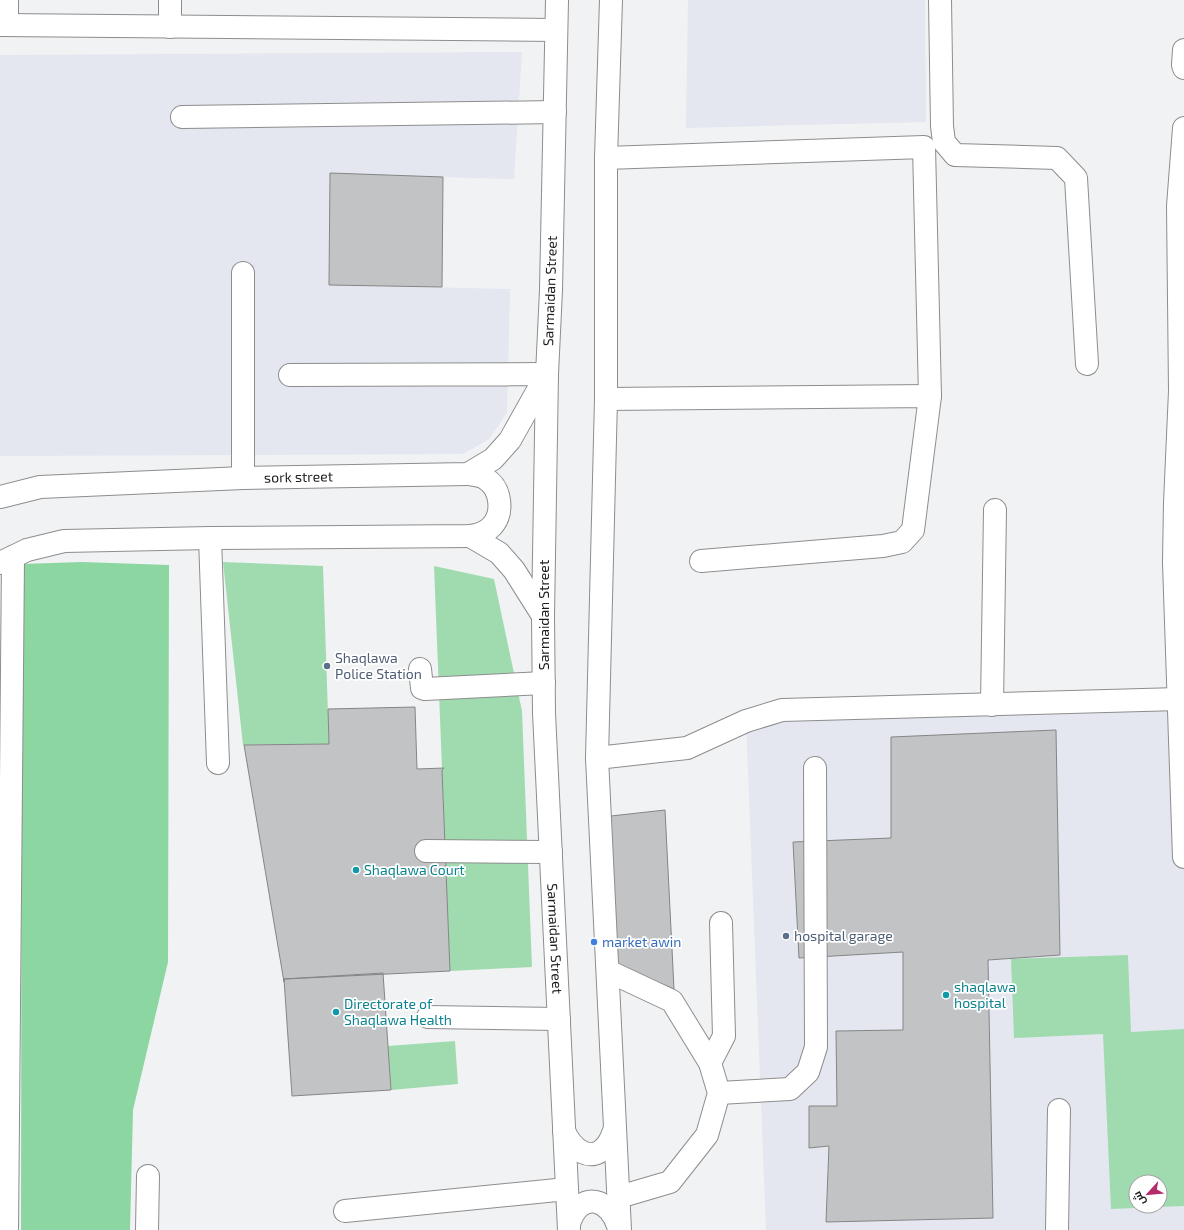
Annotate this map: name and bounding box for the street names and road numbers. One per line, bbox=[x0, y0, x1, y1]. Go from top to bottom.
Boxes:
street label: Sarmaidan Street bbox=[539, 235, 560, 346]
street label: sork street bbox=[264, 467, 333, 486]
street label: Sarmaidan Street bbox=[535, 560, 552, 670]
street label: Sarmaidan Street bbox=[544, 883, 567, 994]

